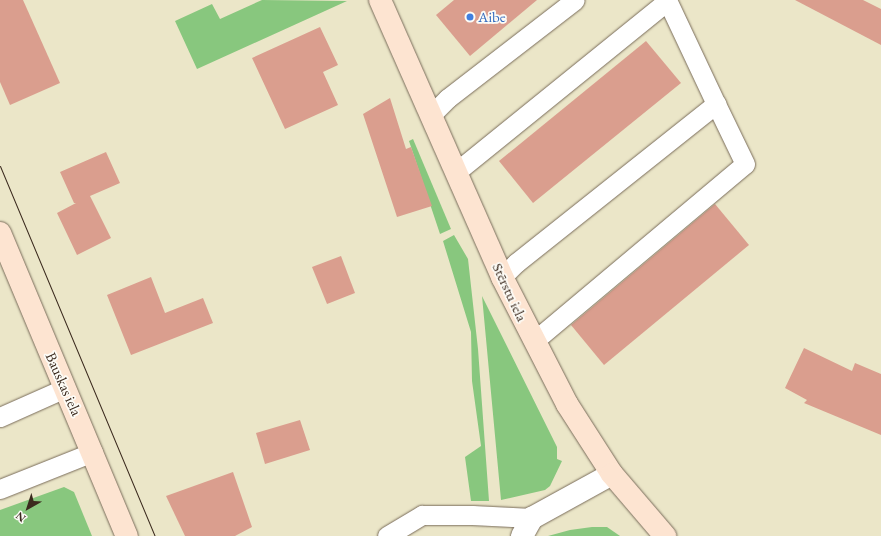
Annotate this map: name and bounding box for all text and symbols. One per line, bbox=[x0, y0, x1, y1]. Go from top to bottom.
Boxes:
place label: Aibe bbox=[478, 8, 506, 26]
marker: Aibe bbox=[465, 12, 475, 22]
street label: Stērstu iela bbox=[489, 260, 531, 324]
street label: Bauskas iela bbox=[42, 350, 86, 418]
north arrow bbox=[8, 488, 48, 528]
text: N bbox=[13, 509, 28, 526]

